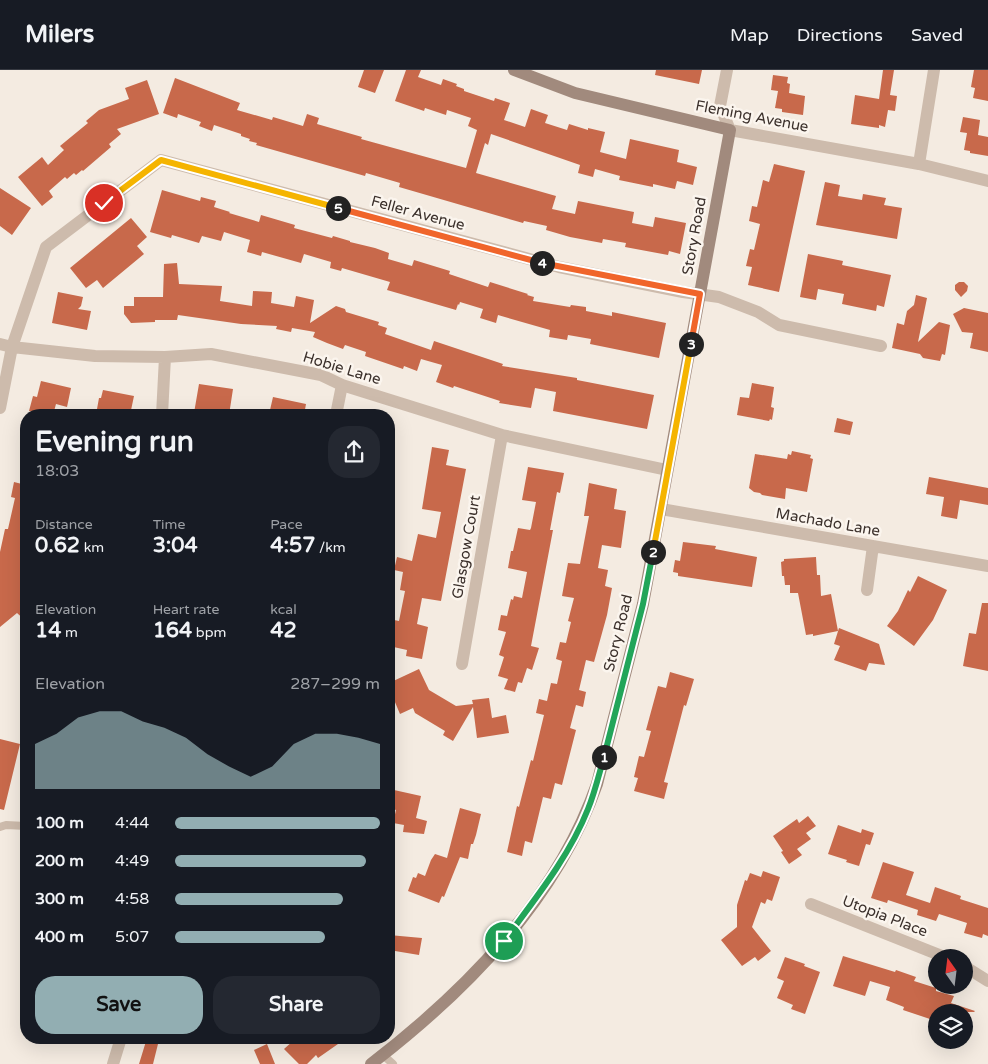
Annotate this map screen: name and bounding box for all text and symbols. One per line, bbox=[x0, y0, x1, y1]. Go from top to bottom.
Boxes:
text: Milers bbox=[25, 20, 94, 49]
text: Map bbox=[730, 24, 769, 46]
text: Directions bbox=[797, 24, 883, 46]
text: Saved bbox=[911, 24, 963, 46]
street label: Fleming Avenue bbox=[694, 96, 810, 136]
pin bbox=[83, 182, 125, 224]
icon: check bbox=[90, 189, 118, 217]
street label: Feller Avenue bbox=[369, 192, 467, 234]
pin: 5 bbox=[326, 196, 350, 220]
street label: Story Road bbox=[678, 196, 710, 276]
text: 5 bbox=[334, 200, 343, 217]
pin: 4 bbox=[530, 250, 554, 276]
text: 4 bbox=[538, 255, 547, 272]
pin: 3 bbox=[678, 332, 704, 356]
text: 3 bbox=[687, 336, 696, 353]
street label: Hobie Lane bbox=[301, 348, 383, 388]
text: Evening run bbox=[35, 425, 194, 459]
button: share bbox=[328, 426, 380, 478]
text: 18:03 bbox=[35, 461, 79, 481]
street label: Glasgow Court bbox=[448, 494, 484, 600]
street label: Machado Lane bbox=[774, 504, 882, 540]
text: Distance bbox=[35, 516, 93, 533]
text: Time bbox=[153, 516, 185, 533]
text: Pace bbox=[270, 516, 303, 533]
text: 0.62 bbox=[35, 533, 80, 558]
text: 3:04 bbox=[153, 533, 198, 558]
text: 4:57 bbox=[270, 533, 315, 558]
text: km bbox=[80, 539, 104, 556]
text: /km bbox=[315, 539, 346, 556]
pin: 2 bbox=[640, 540, 666, 564]
text: 2 bbox=[649, 544, 658, 561]
street label: Story Road bbox=[600, 592, 636, 674]
text: Elevation bbox=[35, 601, 96, 618]
text: Heart rate bbox=[153, 601, 219, 618]
text: kcal bbox=[270, 601, 297, 618]
text: 14 bbox=[35, 618, 61, 643]
text: 164 bbox=[153, 618, 192, 643]
text: 42 bbox=[270, 618, 297, 643]
text: m bbox=[61, 624, 78, 641]
text: bpm bbox=[192, 624, 226, 641]
text: Elevation bbox=[35, 674, 105, 694]
text: 287–299 m bbox=[290, 674, 380, 694]
pin: 1 bbox=[592, 744, 616, 770]
text: 1 bbox=[600, 749, 609, 766]
text: 100 m bbox=[35, 813, 84, 833]
text: 4:44 bbox=[115, 813, 149, 833]
text: 200 m bbox=[35, 851, 84, 871]
text: 4:49 bbox=[115, 851, 149, 871]
text: 300 m bbox=[35, 889, 84, 909]
text: 4:58 bbox=[115, 889, 149, 909]
street label: Utopia Place bbox=[840, 891, 930, 941]
pin bbox=[483, 920, 525, 962]
text: 400 m bbox=[35, 927, 84, 947]
text: 5:07 bbox=[115, 927, 149, 947]
icon: arrive bbox=[490, 927, 518, 955]
north arrow bbox=[928, 949, 972, 994]
map controls bbox=[928, 949, 973, 1049]
button: Save bbox=[35, 976, 203, 1034]
button: Share bbox=[213, 976, 380, 1034]
button: layers bbox=[928, 1004, 973, 1049]

